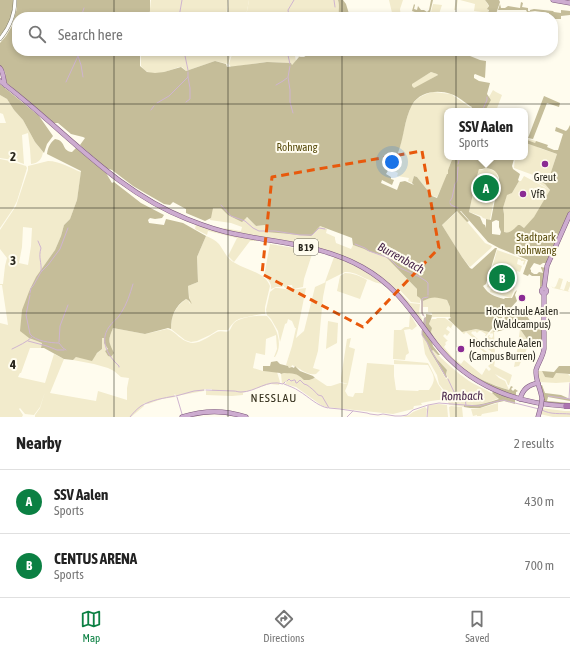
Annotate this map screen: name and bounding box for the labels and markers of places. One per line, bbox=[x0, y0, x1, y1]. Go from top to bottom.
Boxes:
marker: Greut bbox=[540, 159, 550, 169]
place label: Greut bbox=[534, 171, 556, 183]
pin: A bbox=[473, 173, 499, 203]
place label: VfR bbox=[531, 188, 545, 200]
marker: VfR bbox=[518, 189, 528, 199]
pin: B bbox=[489, 263, 515, 293]
marker: Hochschule Aalen (Waldcampus) bbox=[517, 293, 527, 303]
place label: Hochschule Aalen (Waldcampus) bbox=[486, 305, 558, 330]
place label: Hochschule Aalen (Campus Burren) bbox=[469, 337, 542, 362]
marker: Hochschule Aalen (Campus Burren) bbox=[456, 344, 466, 354]

